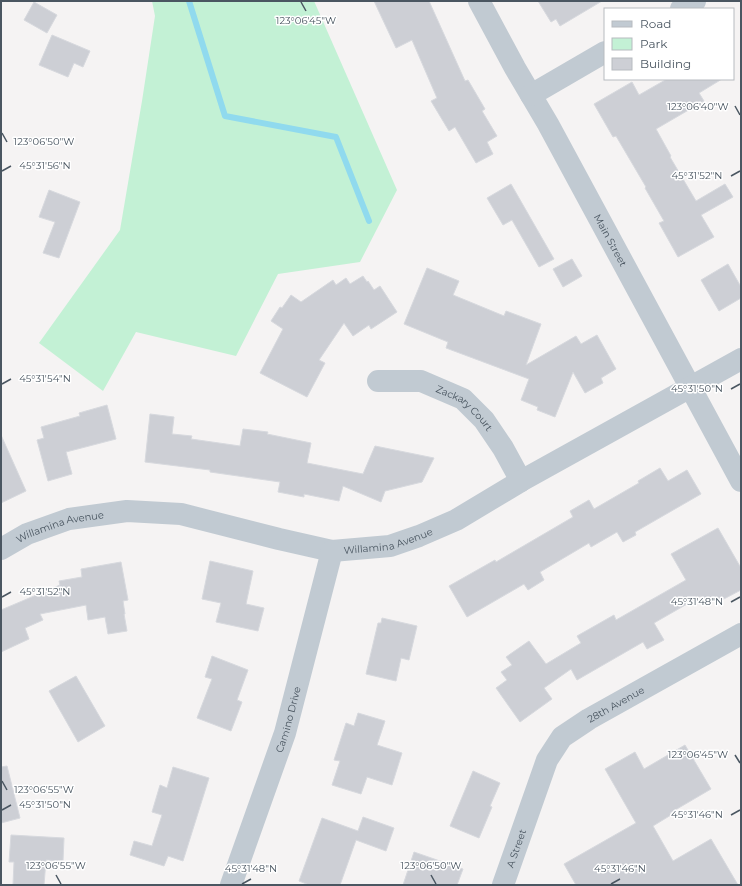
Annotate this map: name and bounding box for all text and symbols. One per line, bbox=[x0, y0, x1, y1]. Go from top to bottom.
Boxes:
legend bbox=[604, 8, 734, 80]
text: 123°06'45"W bbox=[276, 14, 336, 27]
text: Road bbox=[640, 16, 671, 31]
text: Park bbox=[640, 36, 668, 51]
text: Building bbox=[640, 56, 691, 71]
text: 123°06'40"W bbox=[667, 100, 729, 113]
text: 123°06'50"W bbox=[14, 135, 74, 148]
text: 45°31'56"N bbox=[19, 159, 71, 172]
text: 45°31'52"N bbox=[672, 169, 722, 182]
street label: Main Street bbox=[591, 212, 630, 269]
text: 45°31'54"N bbox=[19, 372, 71, 385]
street label: Zackary Court bbox=[434, 382, 495, 433]
text: 45°31'50"N bbox=[671, 382, 723, 395]
street label: Willamina Avenue bbox=[14, 508, 105, 546]
street label: Willamina Avenue bbox=[343, 525, 435, 557]
text: 45°31'52"N bbox=[20, 585, 70, 598]
text: 45°31'48"N bbox=[671, 595, 723, 608]
street label: 28th Avenue bbox=[585, 683, 647, 726]
street label: Camino Drive bbox=[273, 685, 304, 755]
text: 123°06'45"W bbox=[668, 748, 728, 761]
text: 123°06'55"W bbox=[14, 783, 74, 796]
text: 45°31'50"N bbox=[19, 798, 71, 811]
text: 45°31'46"N bbox=[671, 808, 723, 821]
street label: A Street bbox=[504, 827, 529, 869]
text: 123°06'55"W bbox=[26, 859, 86, 872]
text: 123°06'50"W bbox=[401, 859, 461, 872]
text: 45°31'48"N bbox=[225, 862, 277, 875]
text: 45°31'46"N bbox=[594, 862, 646, 875]

